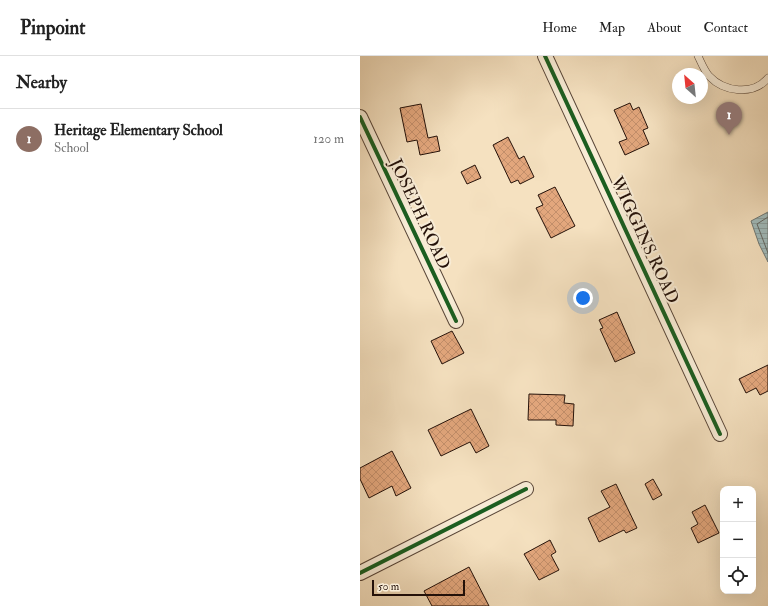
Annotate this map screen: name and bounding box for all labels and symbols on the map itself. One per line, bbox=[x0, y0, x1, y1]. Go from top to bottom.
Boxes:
north arrow bbox=[672, 68, 708, 104]
pin: 1 bbox=[716, 102, 742, 135]
street label: JOSEPH ROAD bbox=[384, 154, 455, 273]
street label: WIGGINS ROAD bbox=[606, 172, 684, 307]
your location bbox=[573, 288, 593, 308]
scale bar bbox=[372, 578, 465, 597]

